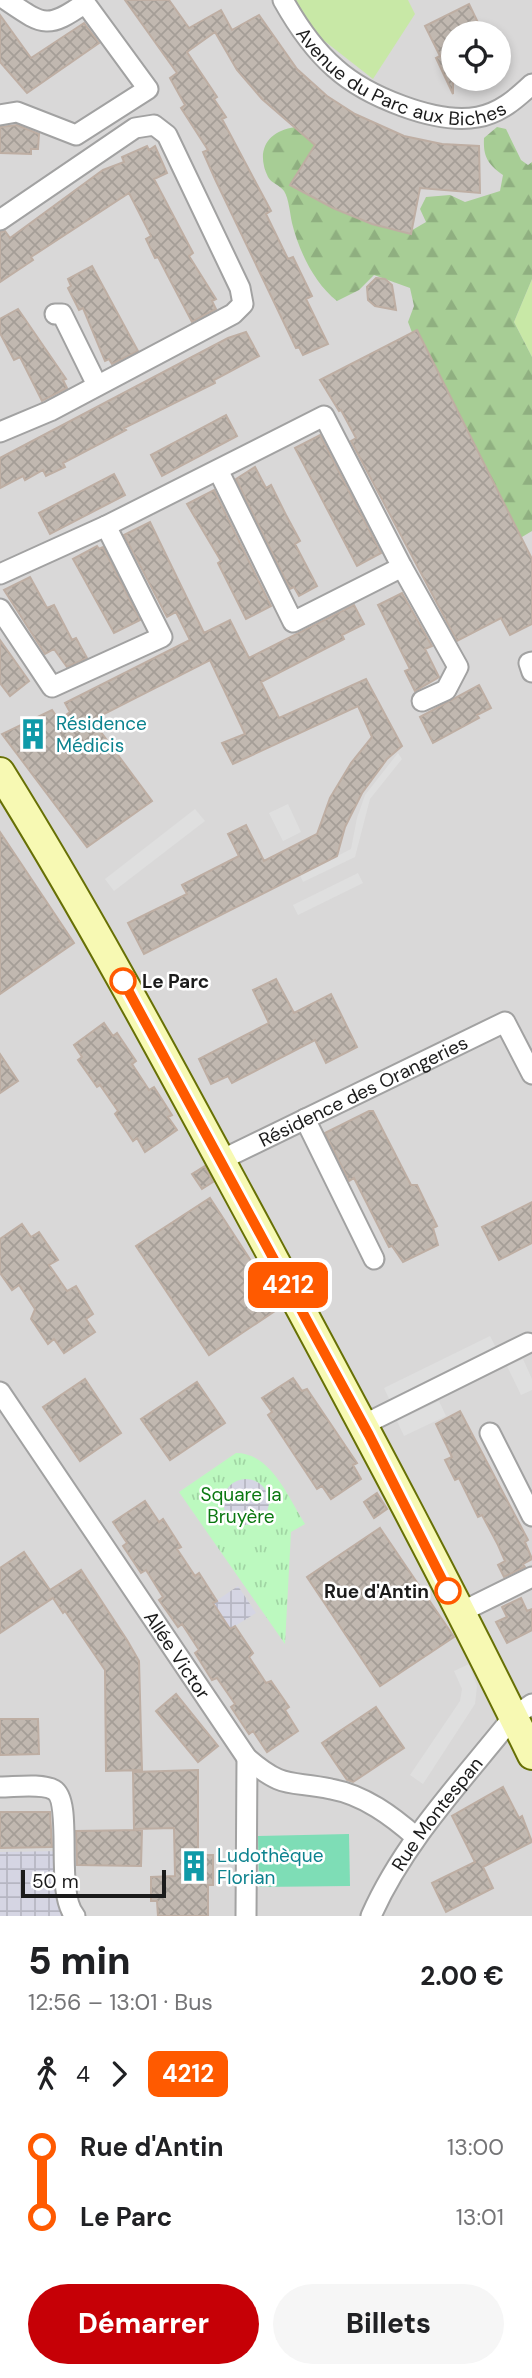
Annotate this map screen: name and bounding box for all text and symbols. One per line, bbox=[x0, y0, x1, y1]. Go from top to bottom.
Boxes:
map controls bbox=[441, 21, 511, 91]
button: locate bbox=[441, 21, 511, 91]
street label: Avenue du Parc aux Biches bbox=[291, 22, 510, 131]
place label: Résidence Médicis bbox=[56, 711, 147, 758]
building icon: Résidence Médicis bbox=[16, 717, 50, 751]
marker: Le Parc bbox=[110, 968, 136, 994]
place label: Le Parc bbox=[142, 969, 209, 994]
street label: Résidence des Orangeries bbox=[255, 1030, 472, 1152]
line badge: 4212 bbox=[239, 1262, 337, 1308]
text: 4212 bbox=[262, 1269, 314, 1300]
park label: Square la Bruyère bbox=[200, 1482, 282, 1529]
marker: Rue d'Antin bbox=[435, 1578, 461, 1604]
place label: Rue d'Antin bbox=[324, 1579, 429, 1604]
street label: Allée Victor bbox=[139, 1606, 216, 1704]
street label: Rue Montespan bbox=[385, 1751, 488, 1875]
place label: Ludothèque Florian bbox=[217, 1843, 323, 1890]
building icon: Ludothèque Florian bbox=[177, 1849, 211, 1883]
scale bar bbox=[21, 1867, 166, 1899]
text: 50 m bbox=[32, 1869, 79, 1894]
text: 5 min bbox=[28, 1936, 131, 1986]
text: 2.00 € bbox=[420, 1959, 504, 1993]
text: 12:56 – 13:01 · Bus bbox=[28, 1987, 213, 2017]
icon: walk bbox=[28, 2055, 66, 2093]
icon: forward bbox=[100, 2055, 138, 2093]
text: 4212 bbox=[162, 2058, 214, 2089]
text: 4 bbox=[76, 2059, 90, 2089]
text: Rue d'Antin bbox=[80, 2130, 224, 2164]
text: 13:00 bbox=[447, 2132, 504, 2162]
text: Le Parc bbox=[80, 2200, 172, 2234]
text: 13:01 bbox=[456, 2202, 504, 2232]
button: Démarrer bbox=[28, 2284, 259, 2364]
button: Billets bbox=[273, 2284, 504, 2364]

